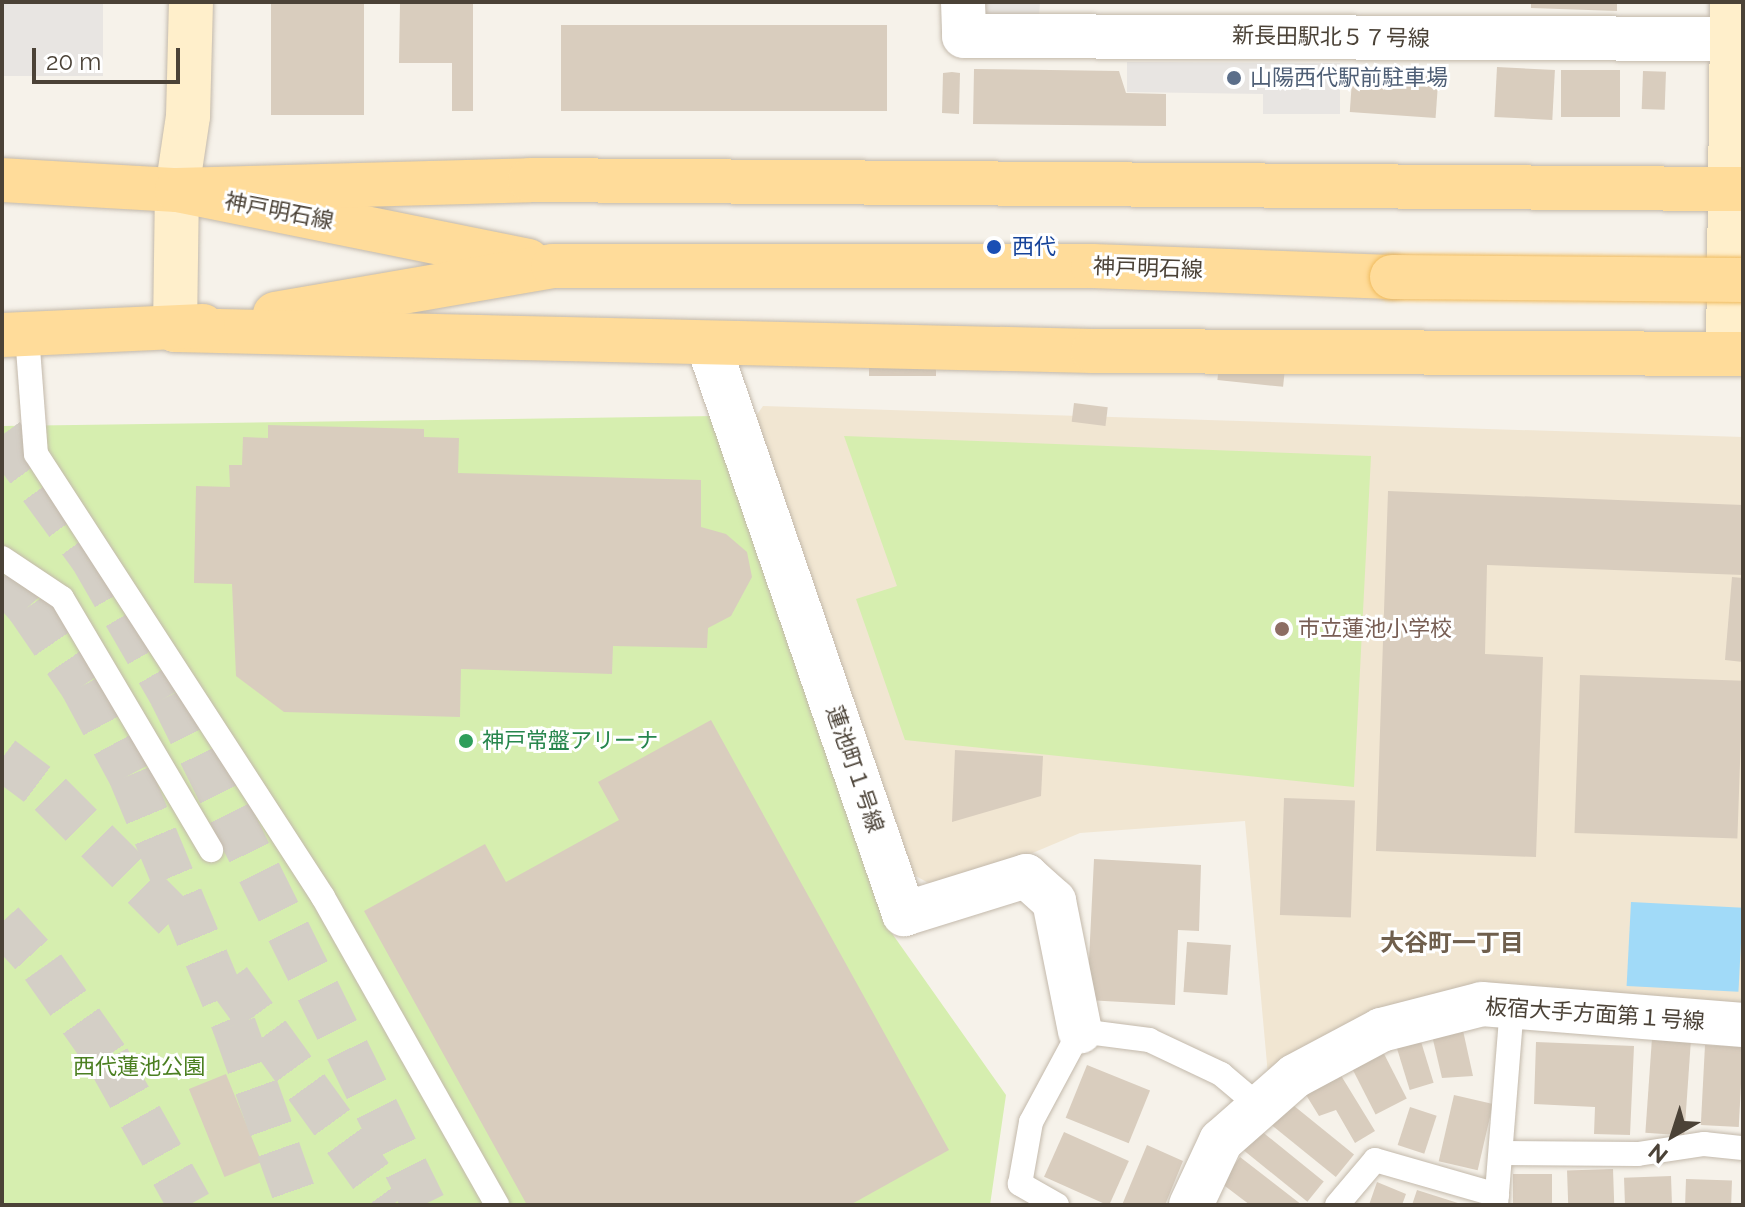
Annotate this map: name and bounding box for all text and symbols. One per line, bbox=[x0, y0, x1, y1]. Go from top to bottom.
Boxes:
street label: 新長田駅北５７号線 bbox=[1232, 22, 1430, 52]
scale bar bbox=[36, 32, 184, 82]
text: 20 m bbox=[46, 47, 101, 76]
place label: 山陽西代駅前駐車場 bbox=[1250, 65, 1448, 91]
marker: 山陽西代駅前駐車場 bbox=[1225, 69, 1243, 87]
street label: 神戸明石線 bbox=[222, 188, 336, 234]
place label: 西代 bbox=[1012, 234, 1056, 260]
marker: 西代 bbox=[983, 236, 1005, 258]
street label: 神戸明石線 bbox=[1093, 253, 1203, 283]
place label: 市立蓮池小学校 bbox=[1298, 616, 1452, 642]
marker: 市立蓮池小学校 bbox=[1273, 620, 1291, 638]
street label: 蓮池町１号線 bbox=[821, 702, 889, 836]
place label: 神戸常盤アリーナ bbox=[482, 728, 658, 754]
marker: 神戸常盤アリーナ bbox=[457, 732, 475, 750]
district label: 大谷町一丁目 bbox=[1380, 929, 1524, 957]
street label: 板宿大手方面第１号線 bbox=[1484, 993, 1706, 1035]
park label: 西代蓮池公園 bbox=[73, 1054, 205, 1080]
north arrow bbox=[1633, 1095, 1713, 1175]
text: N bbox=[1643, 1138, 1673, 1169]

